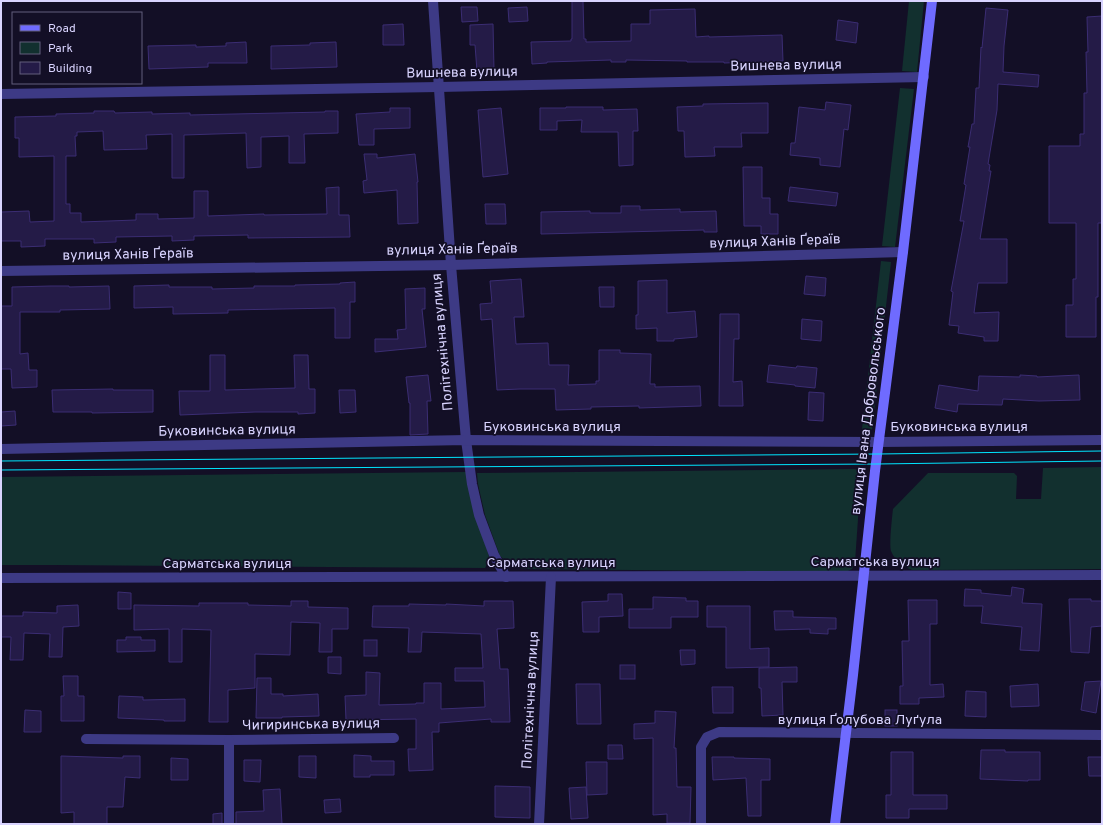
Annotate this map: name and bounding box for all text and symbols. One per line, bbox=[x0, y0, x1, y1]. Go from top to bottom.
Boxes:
legend bbox=[12, 12, 142, 84]
text: Road bbox=[48, 21, 76, 37]
text: Park bbox=[48, 41, 73, 57]
street label: Вишнева вулиця bbox=[730, 57, 842, 75]
text: Building bbox=[48, 61, 92, 77]
street label: Вишнева вулиця bbox=[406, 64, 518, 82]
street label: вулиця Ханів Ґераїв bbox=[709, 231, 841, 253]
street label: вулиця Ханів Ґераїв bbox=[386, 240, 518, 260]
street label: вулиця Ханів Ґераїв bbox=[62, 245, 194, 265]
street label: Політехнічна вулиця bbox=[429, 272, 457, 412]
street label: вулиця Івана Добровольського bbox=[848, 306, 890, 516]
street label: Буковинська вулиця bbox=[483, 419, 621, 436]
street label: Буковинська вулиця bbox=[890, 419, 1028, 436]
street label: Буковинська вулиця bbox=[158, 421, 296, 441]
street label: Сарматська вулиця bbox=[810, 554, 940, 571]
street label: Сарматська вулиця bbox=[486, 555, 616, 572]
street label: Сарматська вулиця bbox=[162, 556, 292, 573]
street label: Політехнічна вулиця bbox=[519, 631, 543, 769]
street label: вулиця Ґолубова Луґула bbox=[778, 712, 942, 729]
street label: Чигиринська вулиця bbox=[242, 715, 380, 735]

